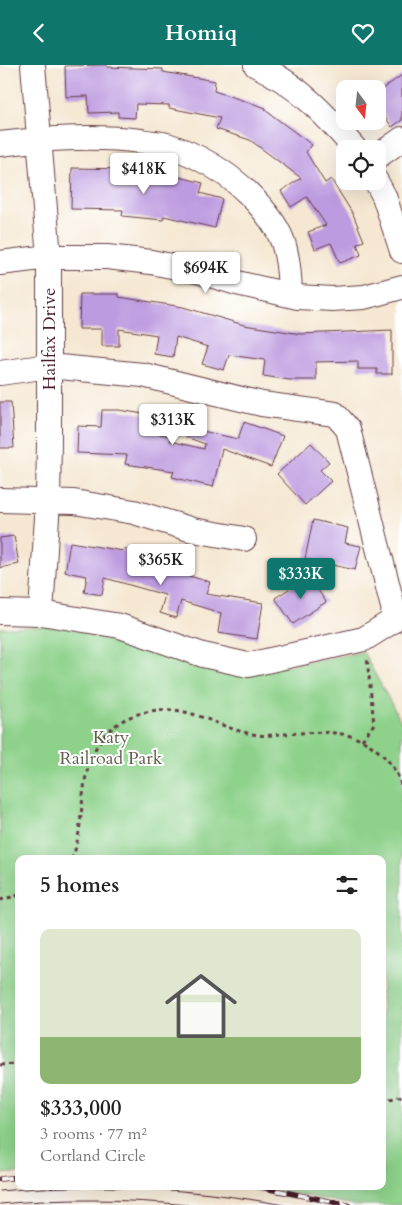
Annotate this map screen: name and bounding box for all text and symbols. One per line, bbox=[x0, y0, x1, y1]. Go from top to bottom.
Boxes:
text: Homiq bbox=[165, 18, 237, 48]
icon: back bbox=[25, 19, 53, 47]
icon: heart bbox=[349, 19, 377, 47]
north arrow bbox=[336, 80, 386, 130]
map controls bbox=[336, 80, 386, 190]
button: locate bbox=[336, 140, 386, 190]
pin: $418K bbox=[109, 153, 179, 195]
text: $418K bbox=[121, 158, 167, 180]
pin: $694K bbox=[171, 251, 241, 294]
text: $694K bbox=[183, 257, 229, 279]
street label: Hailfax Drive bbox=[37, 287, 62, 391]
pin: $313K bbox=[138, 403, 208, 446]
text: $313K bbox=[150, 409, 196, 431]
pin: $365K bbox=[126, 543, 196, 586]
text: $365K bbox=[138, 549, 184, 571]
pin: $333K bbox=[266, 557, 336, 600]
text: $333K bbox=[278, 563, 324, 585]
park label: Katy Railroad Park bbox=[60, 725, 163, 771]
text: 5 homes bbox=[40, 871, 119, 900]
icon: filters bbox=[333, 871, 361, 899]
icon: home bbox=[156, 961, 246, 1051]
text: $333,000 bbox=[40, 1094, 121, 1123]
text: 3 rooms · 77 m² bbox=[40, 1123, 147, 1145]
text: Cortland Circle bbox=[40, 1145, 146, 1167]

